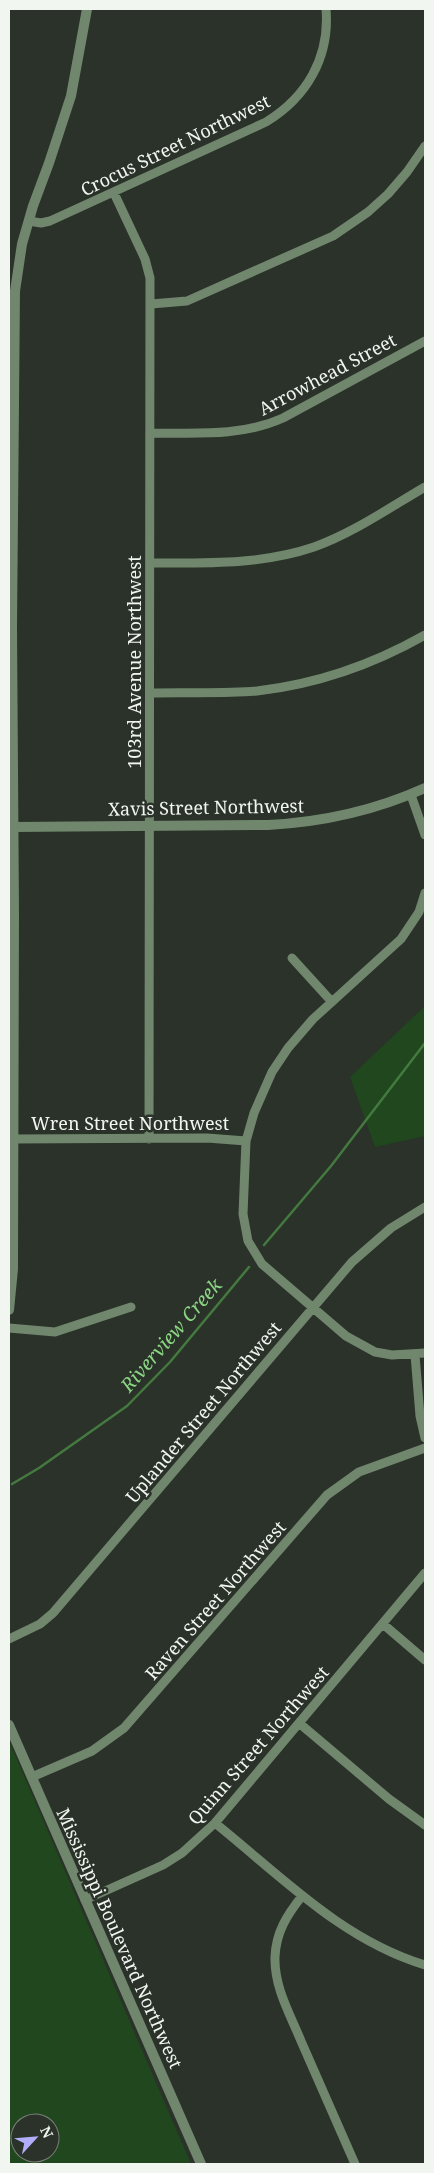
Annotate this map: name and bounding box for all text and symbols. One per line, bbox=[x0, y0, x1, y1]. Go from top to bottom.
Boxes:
street label: Crocus Street Northwest bbox=[76, 89, 274, 201]
street label: Arrowhead Street bbox=[254, 328, 400, 420]
street label: 103rd Avenue Northwest bbox=[122, 555, 146, 769]
street label: Xavis Street Northwest bbox=[108, 793, 304, 821]
street label: Wren Street Northwest bbox=[31, 1111, 229, 1135]
water label: Riverview Creek bbox=[114, 1272, 228, 1398]
street label: Uplander Street Northwest bbox=[120, 1316, 286, 1508]
street label: Raven Street Northwest bbox=[139, 1515, 291, 1685]
street label: Quinn Street Northwest bbox=[182, 1660, 334, 1830]
street label: Mississippi Boulevard Northwest bbox=[52, 1804, 188, 2072]
north arrow bbox=[10, 2113, 60, 2163]
text: N bbox=[36, 2123, 58, 2141]

